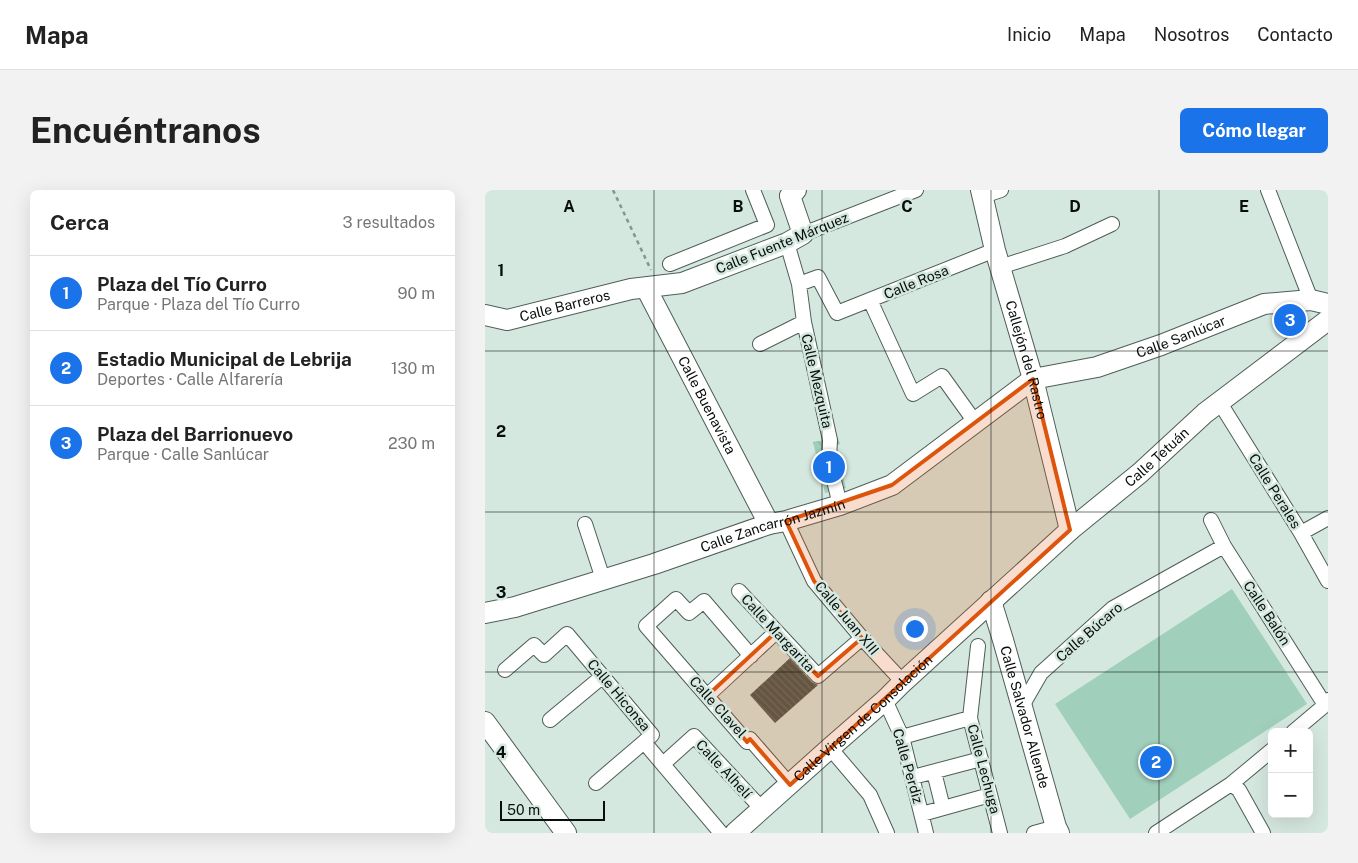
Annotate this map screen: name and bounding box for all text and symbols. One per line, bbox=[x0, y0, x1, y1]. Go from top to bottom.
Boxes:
text: Mapa bbox=[25, 21, 89, 49]
text: Inicio bbox=[1007, 24, 1051, 45]
text: Mapa bbox=[1079, 24, 1126, 45]
text: Nosotros bbox=[1154, 24, 1229, 45]
text: Contacto bbox=[1257, 24, 1333, 45]
button: Cómo llegar bbox=[1180, 108, 1328, 153]
text: Encuéntranos bbox=[30, 110, 261, 151]
text: A bbox=[563, 197, 575, 216]
text: B bbox=[733, 197, 744, 216]
text: C bbox=[901, 197, 913, 216]
text: D bbox=[1069, 197, 1081, 216]
text: E bbox=[1239, 197, 1249, 216]
street label: Calle Fuente Márquez bbox=[713, 209, 851, 277]
text: Cerca bbox=[50, 210, 109, 235]
text: 3 resultados bbox=[343, 213, 435, 232]
text: 1 bbox=[498, 261, 504, 280]
street label: Calle Rosa bbox=[881, 262, 951, 302]
text: Plaza del Tío Curro bbox=[97, 273, 267, 295]
text: 1 bbox=[63, 284, 69, 303]
text: 90 m bbox=[398, 284, 435, 303]
street label: Calle Barreros bbox=[518, 287, 612, 325]
text: Parque · Plaza del Tío Curro bbox=[97, 295, 300, 314]
street label: Callejón del Rastro bbox=[1002, 299, 1051, 421]
pin: 3 bbox=[1274, 301, 1306, 339]
street label: Calle Sanlúcar bbox=[1134, 312, 1228, 361]
street label: Calle Mezquita bbox=[798, 332, 836, 430]
text: Estadio Municipal de Lebrija bbox=[97, 348, 352, 370]
street label: Calle Buenavista bbox=[675, 353, 739, 457]
text: 2 bbox=[61, 359, 71, 378]
text: 130 m bbox=[391, 359, 435, 378]
text: Deportes · Calle Alfarería bbox=[97, 370, 283, 389]
text: 2 bbox=[496, 422, 506, 441]
text: Plaza del Barrionuevo bbox=[97, 423, 293, 445]
street label: Calle Tetuán bbox=[1121, 424, 1192, 490]
text: 3 bbox=[61, 434, 71, 453]
text: 230 m bbox=[388, 434, 435, 453]
text: Parque · Calle Sanlúcar bbox=[97, 445, 269, 464]
pin: 1 bbox=[813, 448, 845, 486]
street label: Calle Perales bbox=[1246, 451, 1304, 531]
street label: Calle Zancarrón Jazmín bbox=[698, 496, 847, 555]
street label: Calle Juan XIII bbox=[812, 578, 882, 658]
street label: Calle Balón bbox=[1240, 578, 1294, 648]
text: 3 bbox=[496, 583, 506, 602]
street label: Calle Margarita bbox=[738, 591, 818, 675]
street label: Calle Búcaro bbox=[1053, 599, 1125, 665]
your location bbox=[902, 616, 928, 642]
street label: Calle Salvador Allende bbox=[997, 644, 1053, 790]
street label: Calle Virgen de Consolación bbox=[790, 651, 936, 785]
street label: Calle Hiconsa bbox=[584, 656, 654, 734]
street label: Calle Clavel bbox=[686, 673, 750, 741]
street label: Calle Lechuga bbox=[964, 722, 1004, 816]
street label: Calle Perdiz bbox=[890, 727, 926, 806]
map controls bbox=[1268, 728, 1313, 818]
button: + bbox=[1268, 728, 1313, 773]
street label: Calle Alhelí bbox=[693, 736, 756, 802]
text: 4 bbox=[496, 743, 507, 762]
pin: 2 bbox=[1140, 743, 1172, 781]
button: − bbox=[1268, 773, 1313, 818]
scale bar bbox=[500, 798, 605, 821]
text: 50 m bbox=[507, 802, 540, 818]

